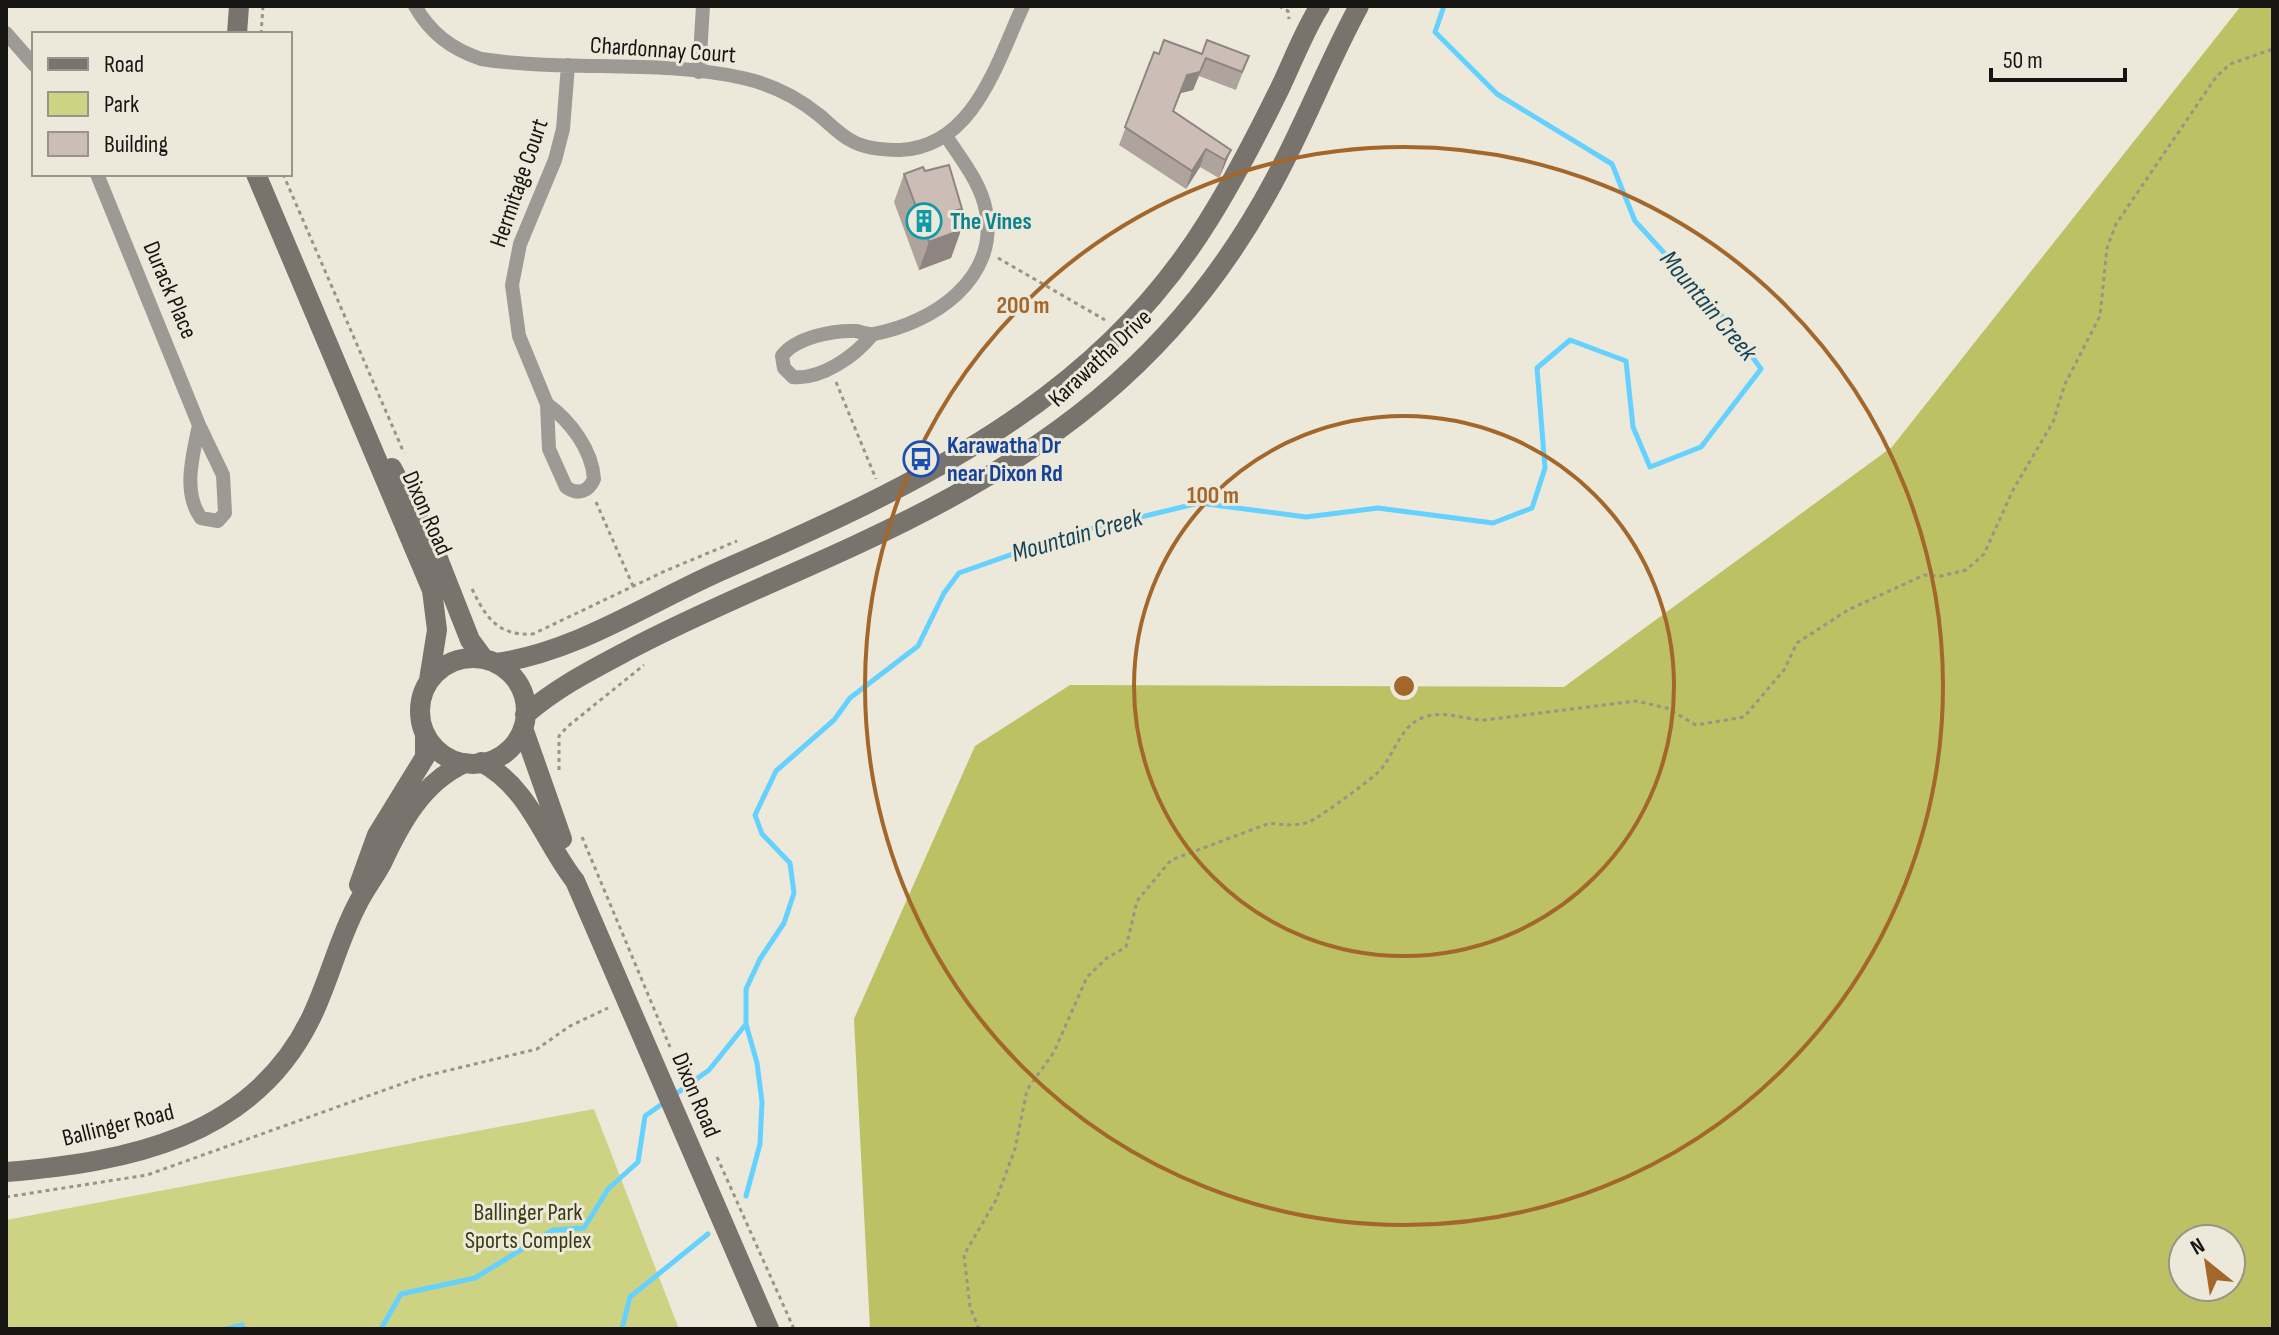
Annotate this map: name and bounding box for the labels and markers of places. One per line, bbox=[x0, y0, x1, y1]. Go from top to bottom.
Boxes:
building icon: The Vines bbox=[905, 202, 943, 240]
place label: The Vines bbox=[950, 207, 1032, 236]
place label: Karawatha Dr near Dixon Rd bbox=[947, 431, 1063, 488]
bus stop icon: Karawatha Dr near Dixon Rd bbox=[902, 440, 940, 478]
centre of rings bbox=[1390, 672, 1418, 700]

